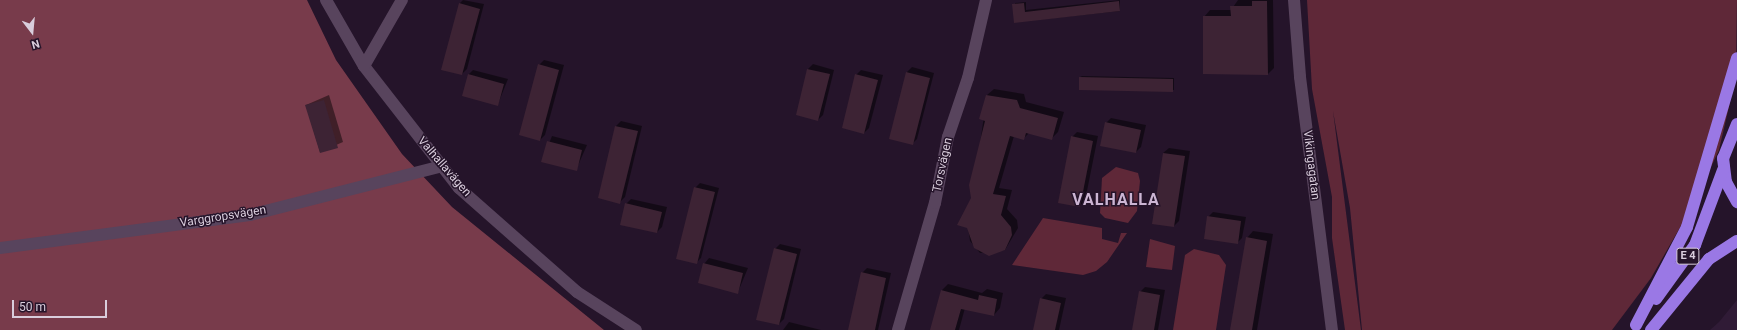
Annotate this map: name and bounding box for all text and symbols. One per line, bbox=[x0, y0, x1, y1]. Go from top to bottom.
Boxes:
north arrow bbox=[12, 12, 52, 52]
text: N bbox=[30, 37, 41, 51]
street label: Vikingagatan bbox=[1300, 129, 1322, 201]
street label: Valhallavägen bbox=[414, 134, 474, 200]
street label: Torsvägen bbox=[930, 136, 956, 194]
district label: VALHALLA bbox=[1072, 190, 1160, 210]
street label: Varggropsvägen bbox=[179, 203, 267, 231]
road number: E 4 bbox=[1676, 247, 1700, 265]
scale bar bbox=[14, 292, 109, 318]
text: 50 m bbox=[19, 300, 46, 314]

